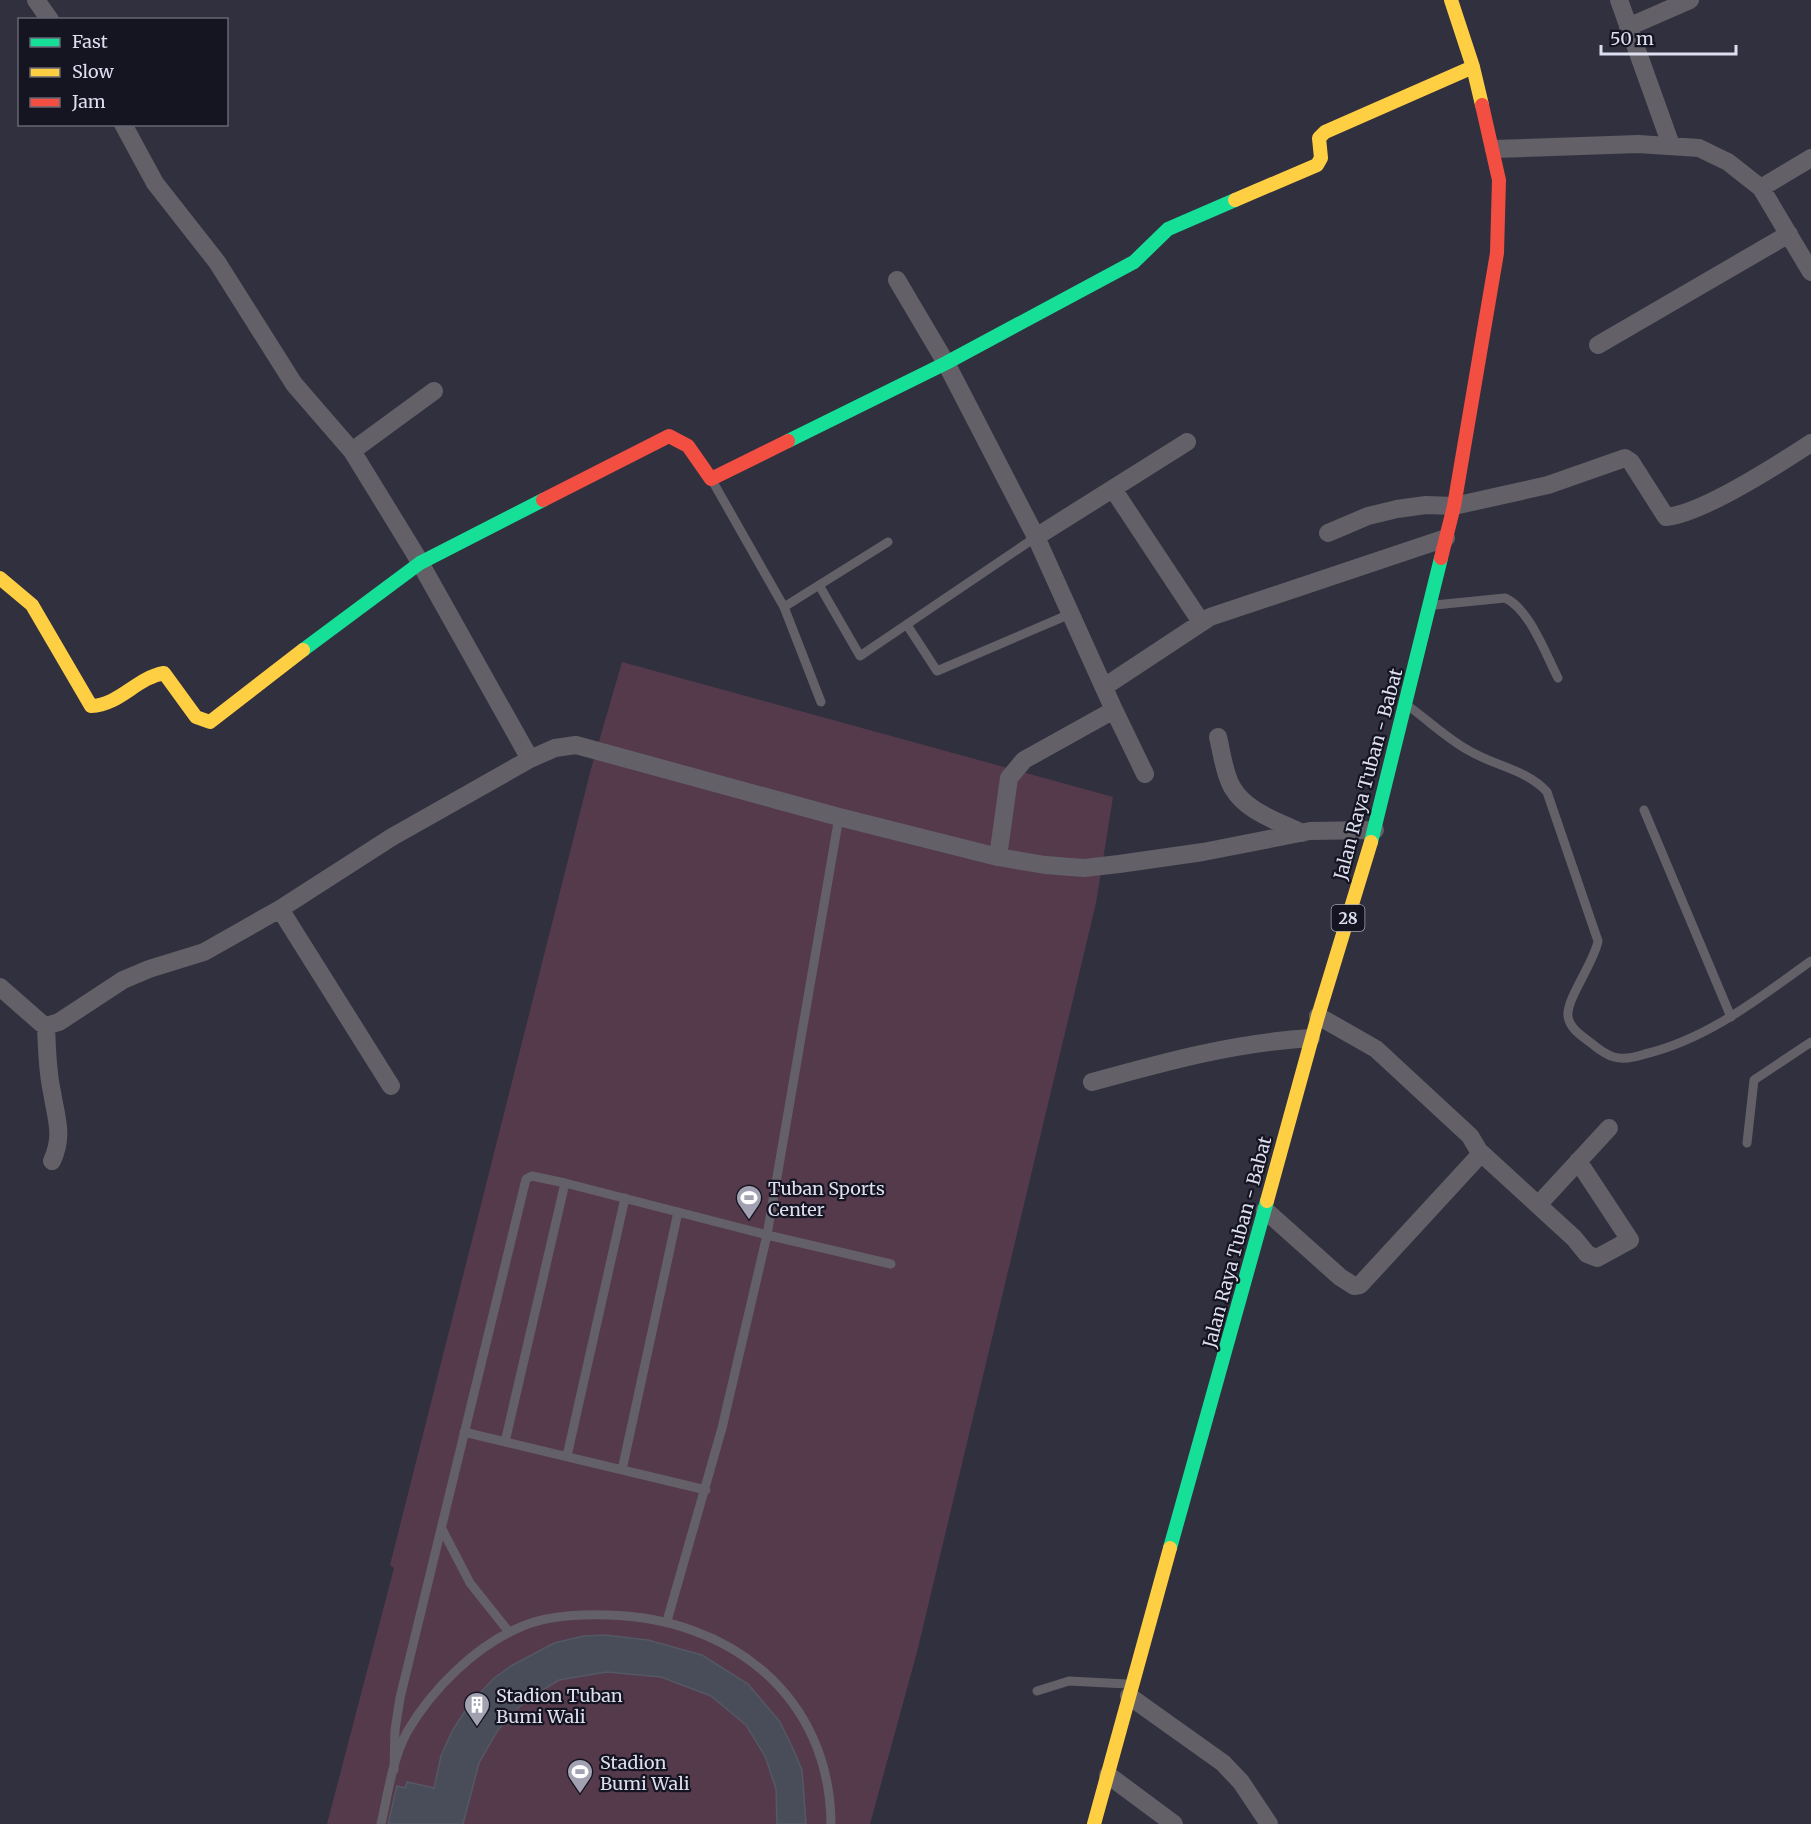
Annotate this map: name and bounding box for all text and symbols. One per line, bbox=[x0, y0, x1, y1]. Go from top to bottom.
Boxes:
legend bbox=[18, 18, 228, 126]
scale bar bbox=[1601, 18, 1736, 56]
text: 50 m bbox=[1610, 27, 1654, 50]
text: Fast bbox=[72, 30, 108, 53]
text: Slow bbox=[72, 60, 115, 83]
text: Jam bbox=[71, 90, 106, 113]
street label: Jalan Raya Tuban - Babat bbox=[1328, 666, 1407, 883]
road number: 28 bbox=[1332, 905, 1364, 931]
street label: Jalan Raya Tuban - Babat bbox=[1197, 1134, 1276, 1351]
place label: Tuban Sports Center bbox=[768, 1177, 885, 1221]
sports icon: Tuban Sports Center bbox=[734, 1183, 764, 1221]
place label: Stadion Tuban Bumi Wali bbox=[496, 1684, 623, 1728]
building icon: Stadion Tuban Bumi Wali bbox=[462, 1690, 492, 1728]
place label: Stadion Bumi Wali bbox=[600, 1751, 690, 1795]
sports icon: Stadion Bumi Wali bbox=[565, 1757, 595, 1795]

